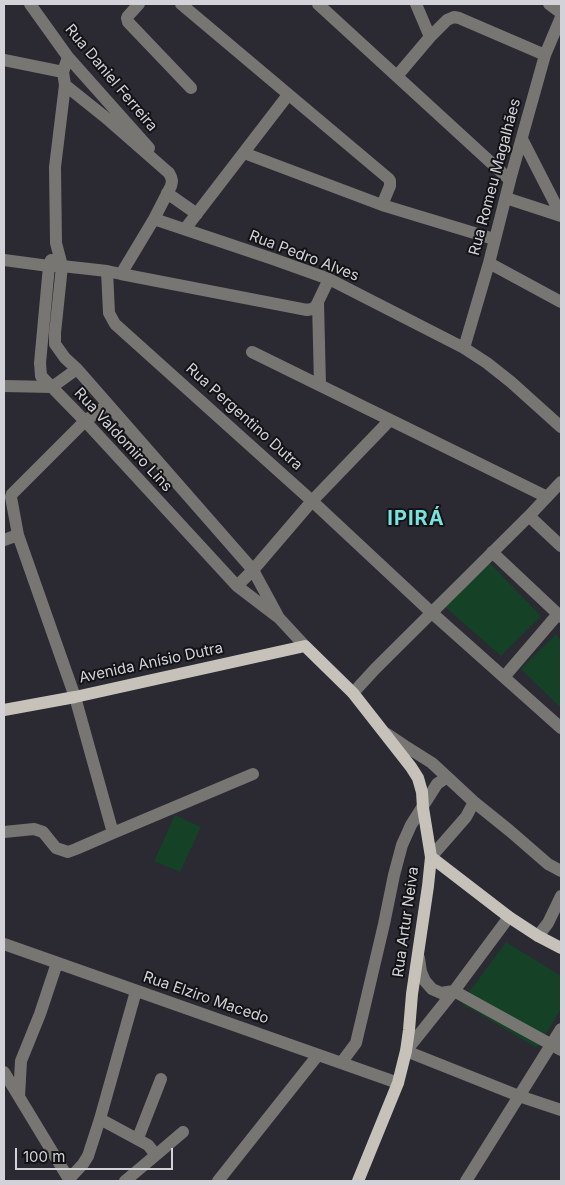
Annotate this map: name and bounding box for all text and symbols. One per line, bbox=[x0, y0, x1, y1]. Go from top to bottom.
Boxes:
street label: Rua Daniel Ferreira bbox=[61, 21, 161, 135]
street label: Rua Romeu Magalhães bbox=[465, 97, 525, 257]
street label: Rua Pedro Alves bbox=[247, 227, 361, 285]
street label: Rua Pergentino Dutra bbox=[182, 360, 306, 474]
street label: Rua Valdomiro Lins bbox=[70, 384, 176, 496]
district label: IPIRÁ bbox=[387, 507, 445, 531]
street label: Avenida Anísio Dutra bbox=[77, 639, 225, 687]
street label: Rua Artur Neiva bbox=[389, 866, 423, 978]
street label: Rua Elziro Macedo bbox=[141, 968, 271, 1028]
scale bar bbox=[18, 1138, 175, 1170]
text: 100 m bbox=[23, 1147, 65, 1166]

